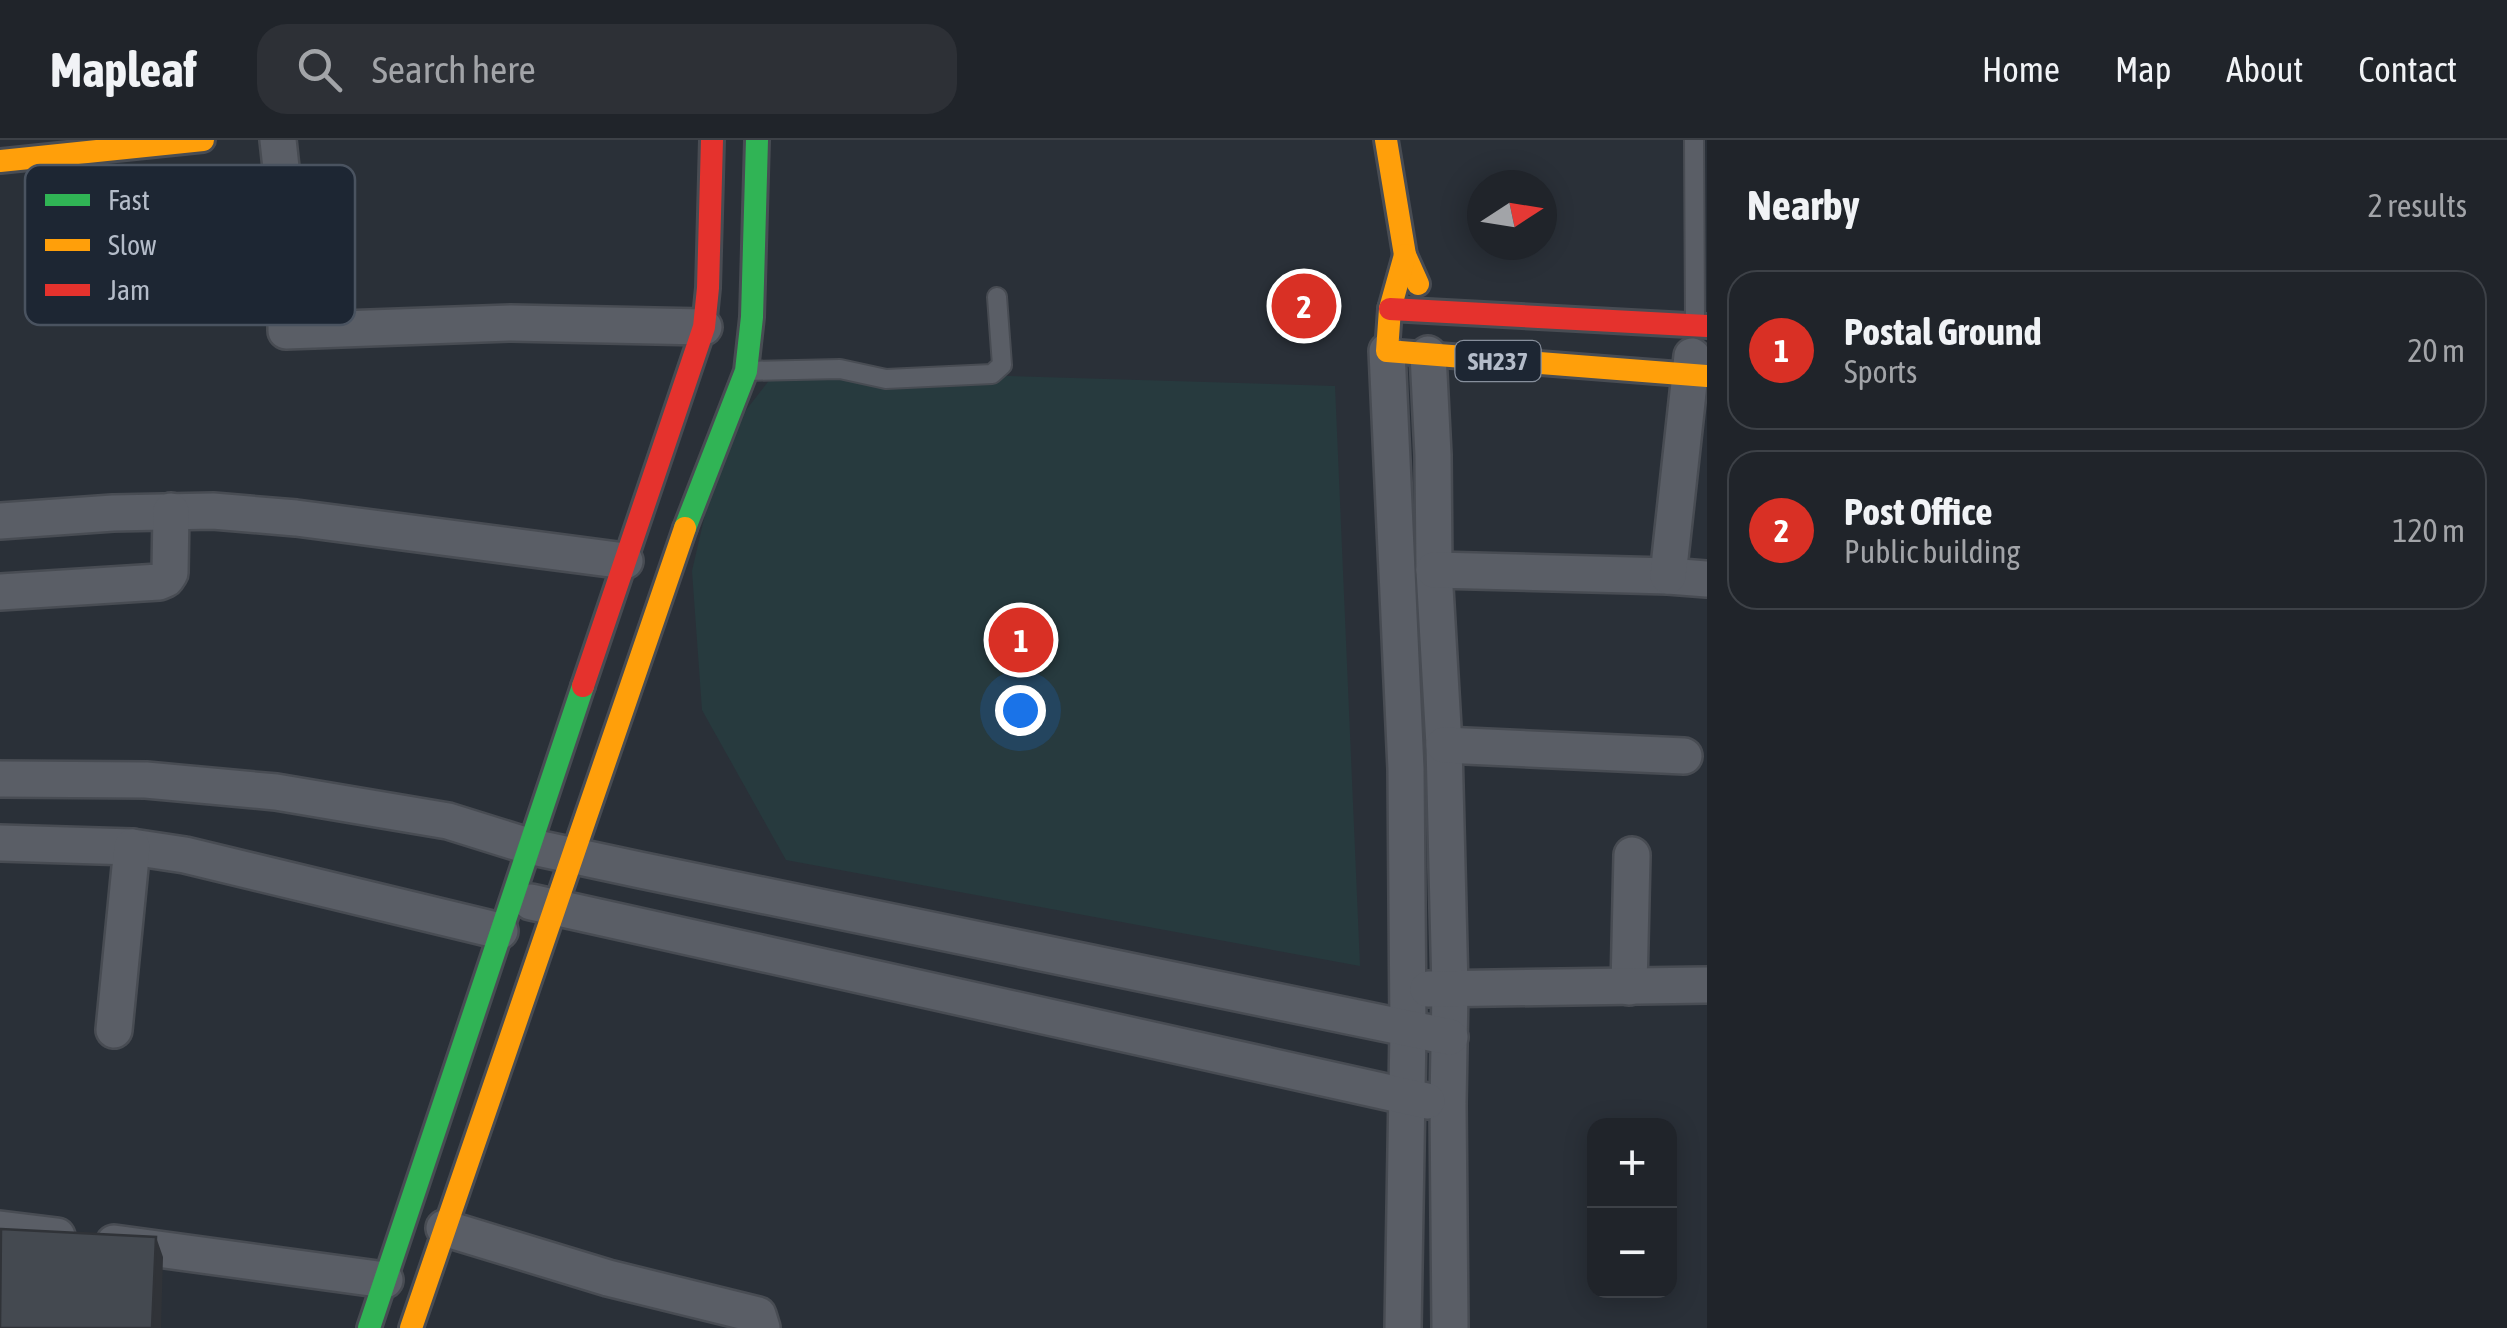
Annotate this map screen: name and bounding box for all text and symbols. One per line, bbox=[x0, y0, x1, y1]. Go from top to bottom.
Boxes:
search box bbox=[257, 24, 957, 114]
text: Mapleaf bbox=[50, 42, 197, 97]
icon: search bbox=[292, 42, 347, 97]
text: Search here bbox=[372, 48, 536, 91]
text: Home bbox=[1982, 49, 2060, 89]
text: Map bbox=[2115, 49, 2171, 89]
text: About bbox=[2226, 49, 2303, 89]
text: Contact bbox=[2358, 49, 2457, 89]
legend bbox=[25, 165, 355, 325]
north arrow bbox=[1467, 170, 1557, 260]
text: Nearby bbox=[1747, 181, 1860, 229]
text: Fast bbox=[108, 184, 150, 216]
text: 2 results bbox=[2368, 187, 2467, 224]
text: Slow bbox=[108, 229, 157, 261]
pin: 2 bbox=[1272, 268, 1336, 344]
text: Jam bbox=[108, 274, 150, 306]
text: Postal Ground bbox=[1844, 310, 2041, 353]
text: 1 bbox=[1774, 332, 1789, 369]
text: 20 m bbox=[2407, 332, 2465, 369]
road number: SH237 bbox=[1456, 341, 1540, 381]
text: Sports bbox=[1844, 353, 1917, 390]
text: Post Office bbox=[1844, 490, 1993, 533]
text: 2 bbox=[1774, 512, 1789, 549]
text: 120 m bbox=[2392, 512, 2465, 549]
text: Public building bbox=[1844, 533, 2020, 570]
pin: 1 bbox=[988, 602, 1054, 678]
your location bbox=[995, 685, 1046, 736]
map controls bbox=[1587, 1118, 1677, 1298]
button: + bbox=[1587, 1118, 1677, 1208]
button: − bbox=[1587, 1208, 1677, 1298]

